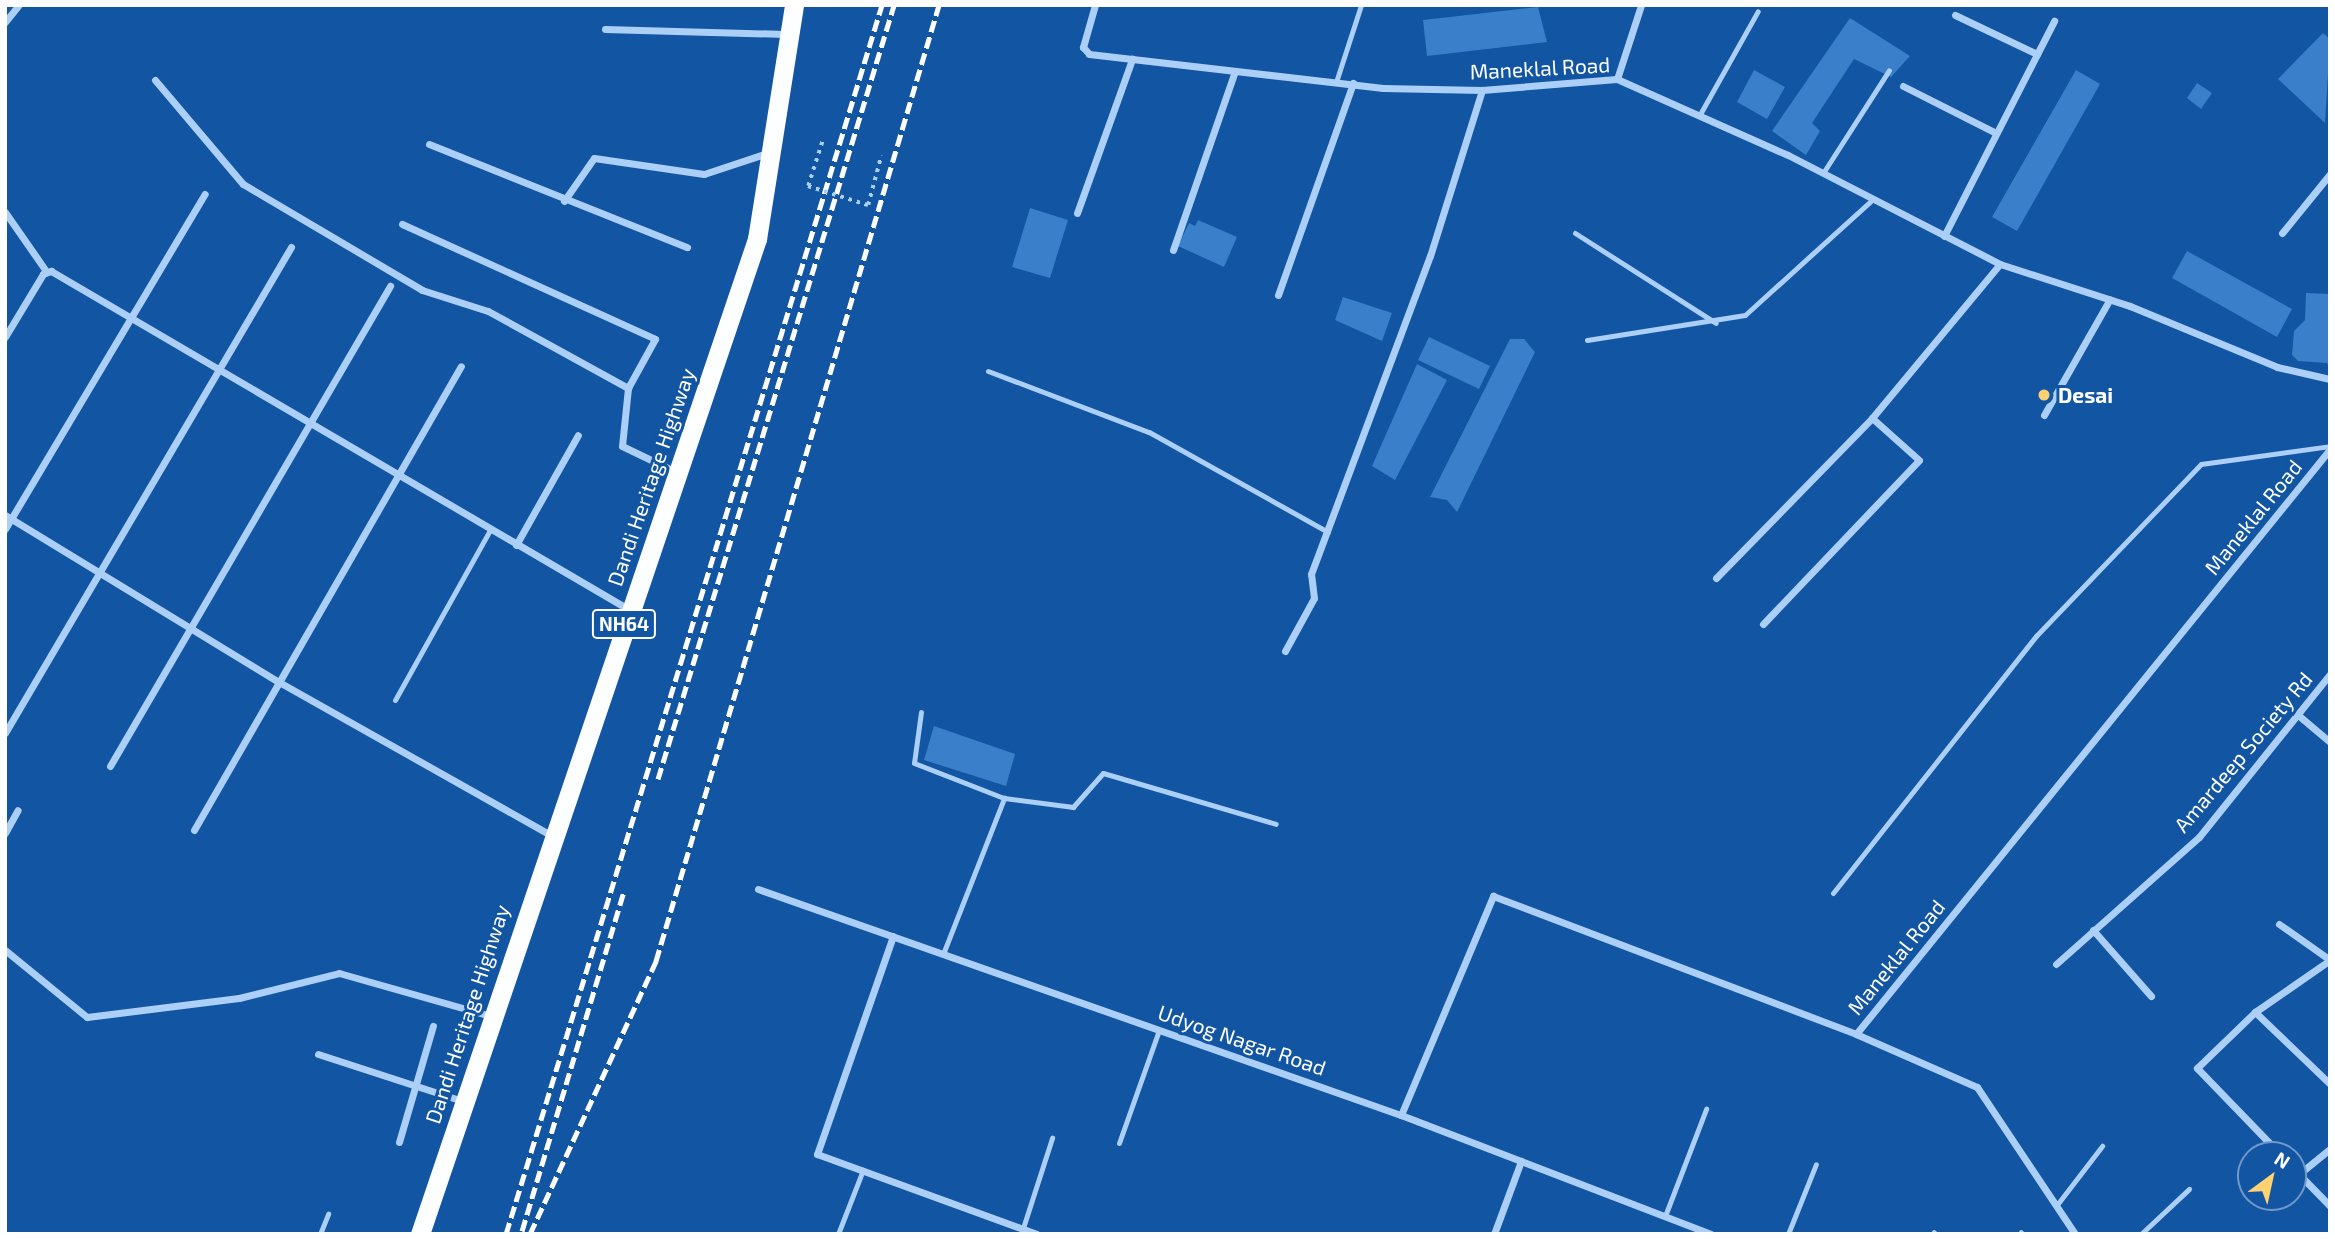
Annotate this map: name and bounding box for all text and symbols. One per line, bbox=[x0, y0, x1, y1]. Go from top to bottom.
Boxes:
street label: Maneklal Road bbox=[1469, 52, 1611, 84]
street label: Dandi Heritage Highway bbox=[602, 365, 700, 589]
place label: Desai bbox=[2058, 382, 2113, 408]
marker: Desai bbox=[2036, 387, 2052, 403]
street label: Maneklal Road bbox=[2199, 454, 2307, 580]
road number: NH64 bbox=[591, 608, 657, 639]
street label: Amardeep Society Rd bbox=[2168, 667, 2318, 837]
street label: Maneklal Road bbox=[1842, 894, 1950, 1020]
street label: Dandi Heritage Highway bbox=[420, 901, 514, 1127]
street label: Udyog Nagar Road bbox=[1155, 999, 1329, 1081]
north arrow bbox=[2237, 1141, 2307, 1211]
text: N bbox=[2271, 1146, 2295, 1173]

